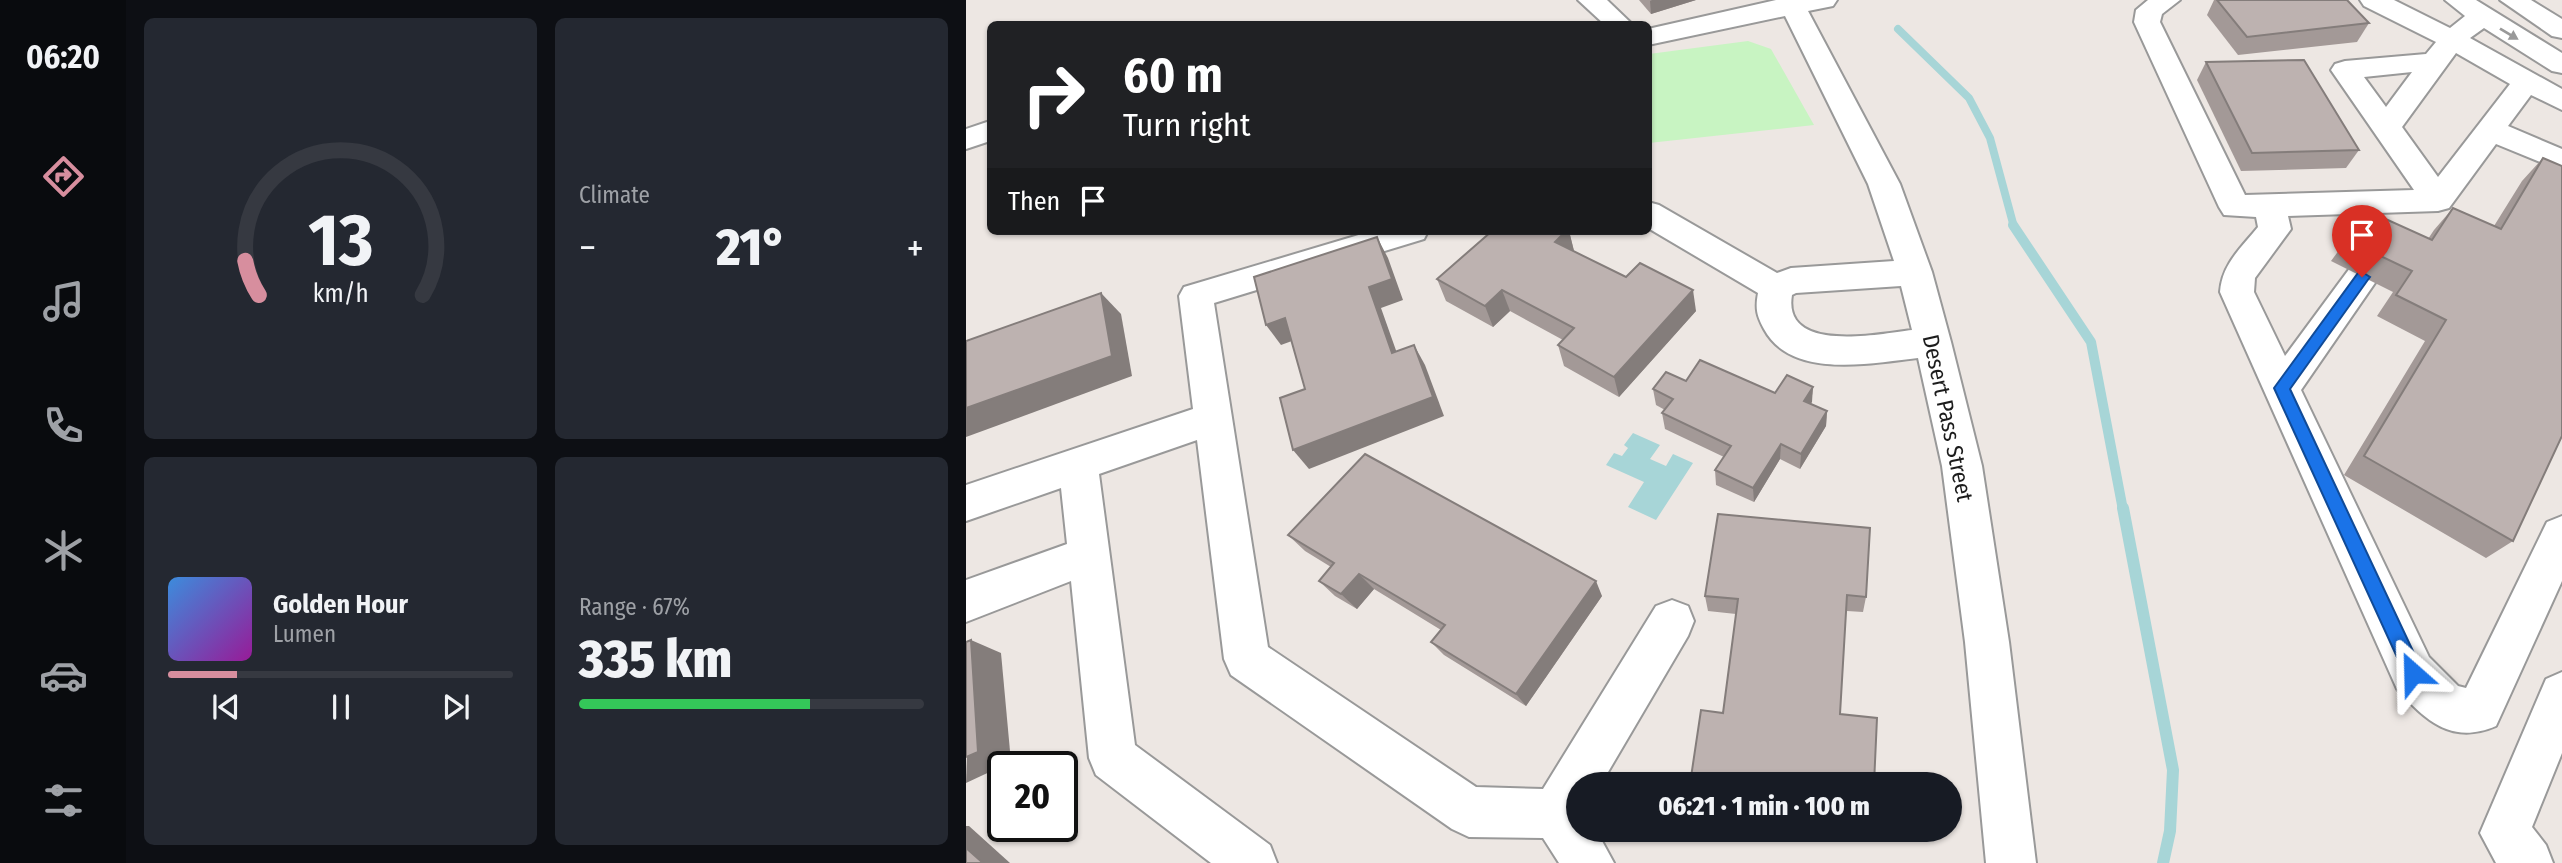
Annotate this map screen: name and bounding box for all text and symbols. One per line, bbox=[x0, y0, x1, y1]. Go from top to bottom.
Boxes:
one-way arrow bbox=[2500, 28, 2519, 40]
text: 06:20 bbox=[26, 38, 100, 76]
text: 60 m bbox=[1123, 46, 1223, 105]
icon: right bbox=[1008, 49, 1099, 140]
text: Turn right bbox=[1123, 106, 1250, 144]
icon: directions bbox=[39, 152, 88, 201]
text: Climate bbox=[579, 181, 650, 209]
icon: arrive bbox=[1074, 182, 1112, 220]
text: Then bbox=[1008, 186, 1060, 217]
text: 13 bbox=[308, 197, 373, 284]
pin bbox=[2332, 205, 2392, 277]
text: 21° bbox=[716, 216, 787, 279]
icon: arrive bbox=[2343, 216, 2381, 254]
text: − bbox=[579, 225, 596, 271]
text: + bbox=[907, 225, 924, 271]
icon: music bbox=[39, 277, 88, 326]
text: km/h bbox=[313, 278, 368, 308]
street label: Desert Pass Street bbox=[1917, 332, 1979, 505]
icon: phone bbox=[39, 401, 88, 450]
icon: climate bbox=[39, 526, 88, 575]
text: Golden Hour bbox=[273, 589, 408, 620]
text: Range · 67% bbox=[579, 593, 690, 621]
text: Lumen bbox=[273, 620, 336, 648]
text: 335 km bbox=[579, 628, 732, 691]
position arrow bbox=[2376, 636, 2450, 710]
icon: car bbox=[39, 651, 88, 700]
icon: previous bbox=[207, 688, 245, 726]
icon: pause bbox=[322, 688, 360, 726]
icon: next bbox=[437, 688, 475, 726]
speed limit sign: 20 bbox=[987, 751, 1078, 842]
icon: filters bbox=[39, 776, 88, 825]
text: 06:21 · 1 min · 100 m bbox=[1658, 791, 1870, 822]

